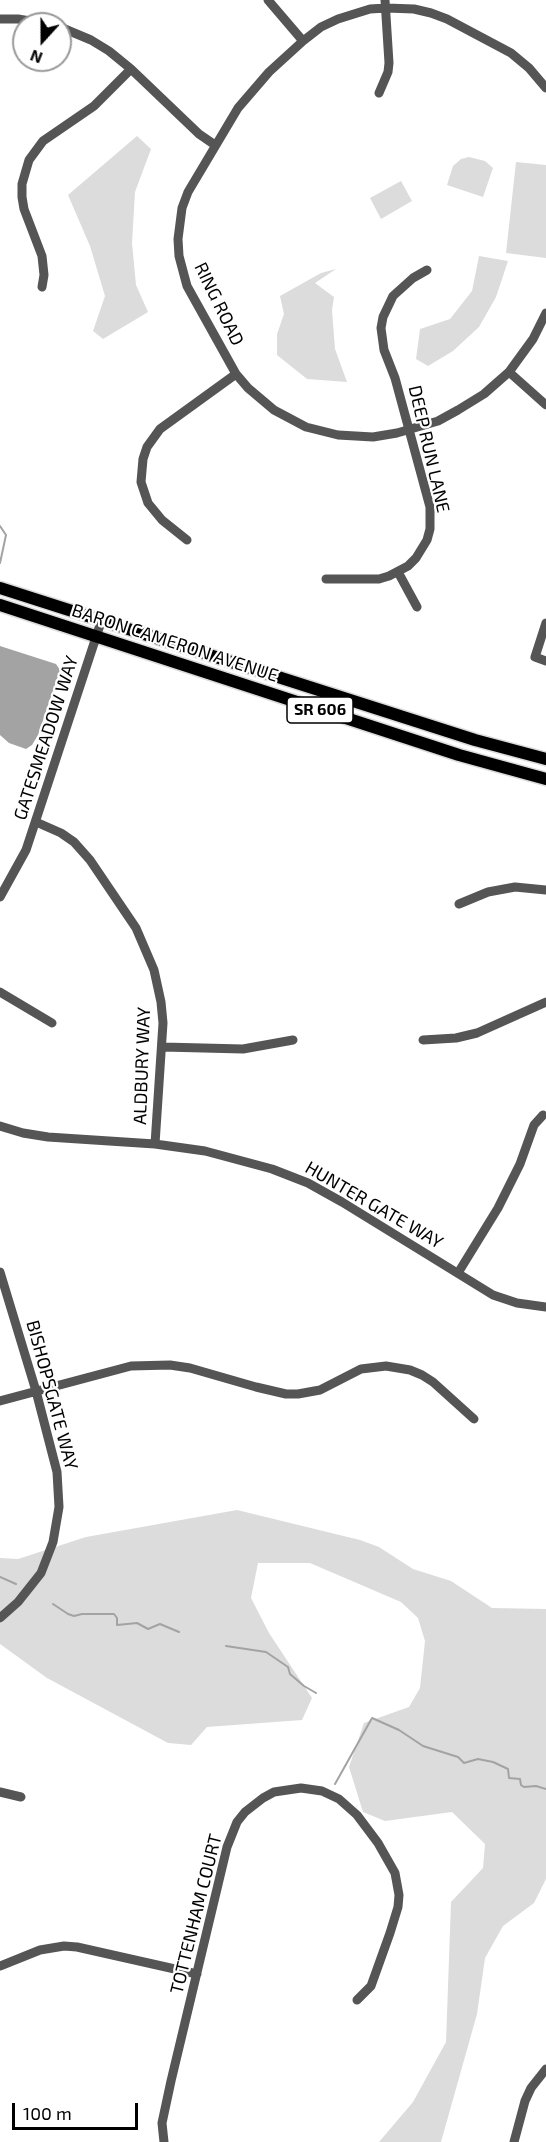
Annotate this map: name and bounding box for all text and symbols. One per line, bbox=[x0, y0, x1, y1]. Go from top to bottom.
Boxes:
north arrow bbox=[12, 12, 72, 72]
text: N bbox=[27, 46, 45, 68]
street label: RING ROAD bbox=[190, 259, 248, 349]
street label: DEEP RUN LANE bbox=[404, 383, 454, 515]
street label: BARON CAMERON AVENUE bbox=[69, 599, 281, 687]
street label: GATESMEADOW WAY bbox=[9, 653, 83, 823]
road number: SR 606 bbox=[287, 697, 353, 723]
street label: ALDBURY WAY bbox=[129, 1007, 155, 1125]
street label: HUNTER GATE WAY bbox=[301, 1157, 447, 1253]
street label: BISHOPSGATE WAY bbox=[22, 1318, 82, 1472]
street label: TOTTENHAM COURT bbox=[166, 1832, 226, 1996]
scale bar bbox=[15, 2091, 141, 2129]
text: 100 m bbox=[23, 2102, 72, 2124]

